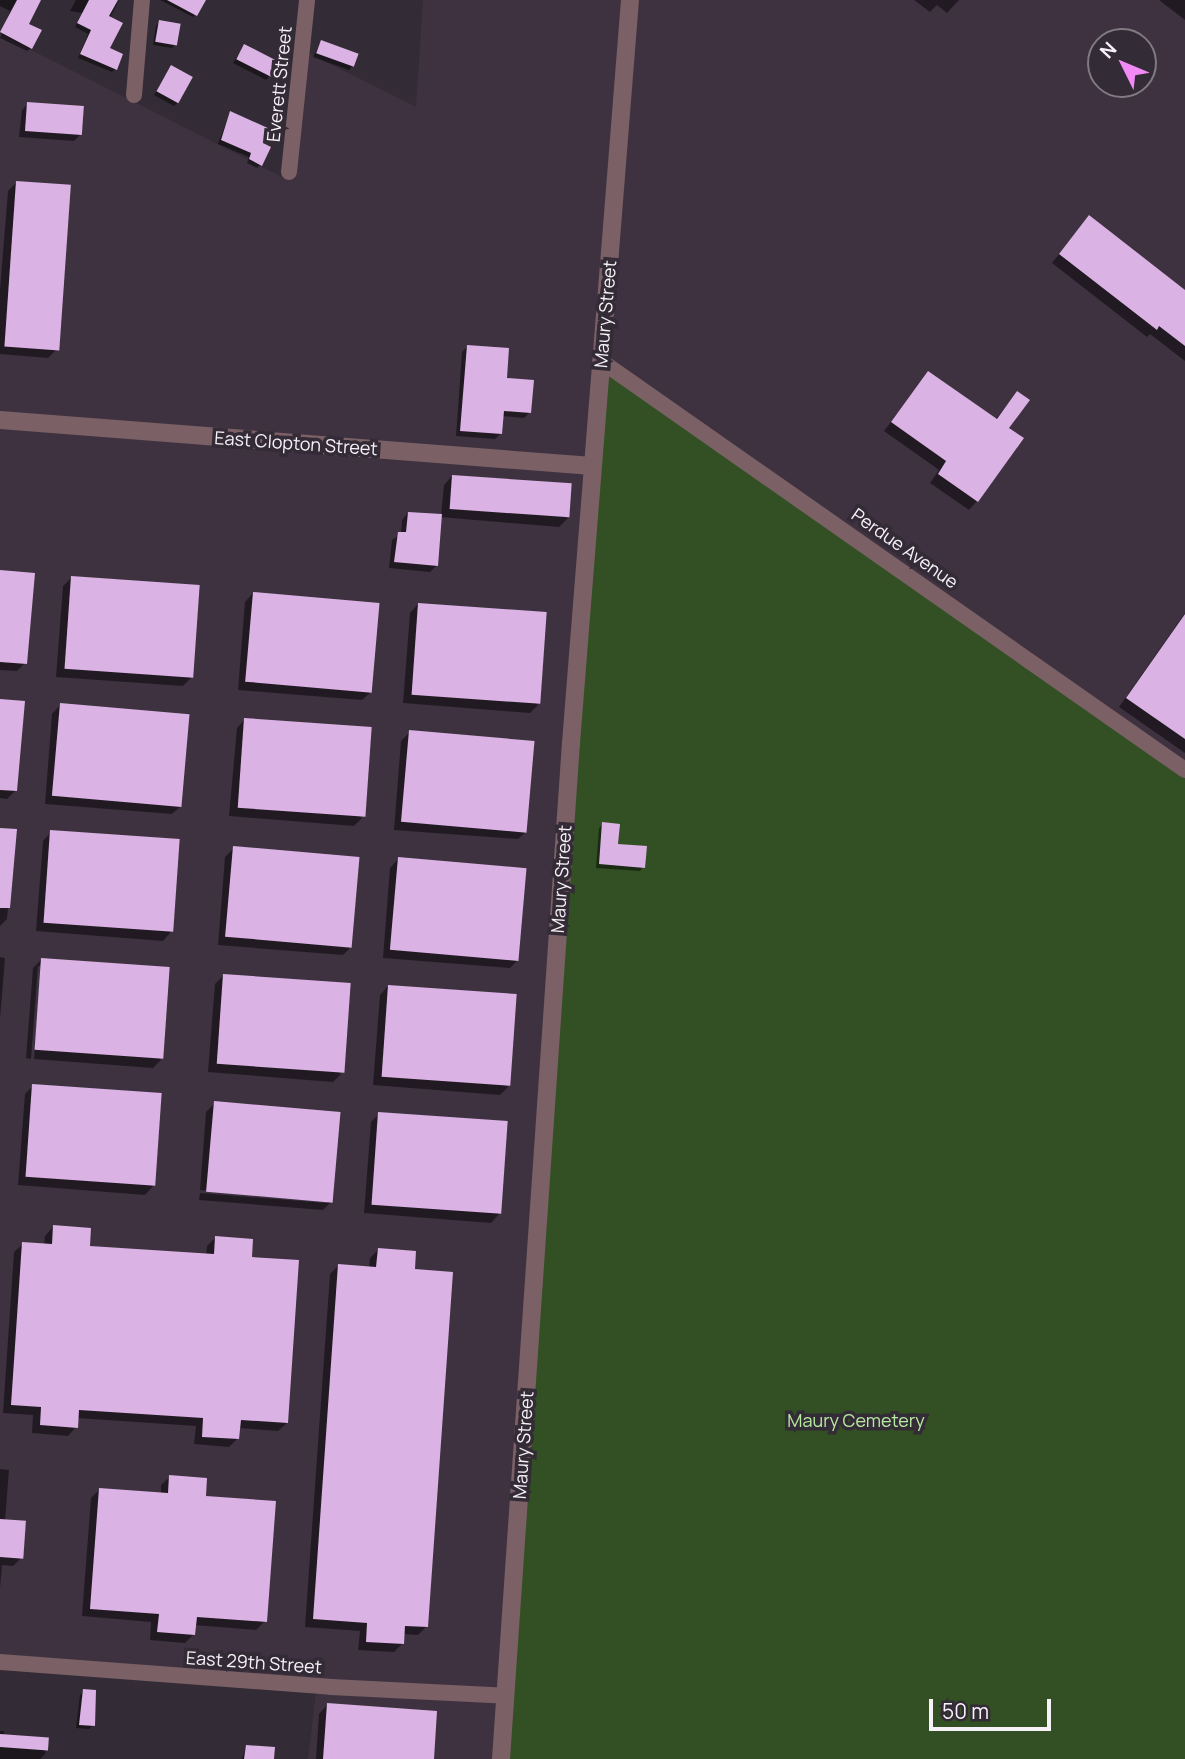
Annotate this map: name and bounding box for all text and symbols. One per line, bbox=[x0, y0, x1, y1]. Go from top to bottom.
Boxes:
street label: Everett Street bbox=[262, 25, 296, 143]
north arrow bbox=[1087, 28, 1157, 98]
text: N bbox=[1094, 36, 1122, 64]
street label: Maury Street bbox=[590, 259, 620, 369]
street label: East Clopton Street bbox=[214, 427, 378, 459]
street label: Perdue Avenue bbox=[848, 503, 962, 593]
street label: Maury Street bbox=[546, 824, 576, 934]
street label: Maury Street bbox=[508, 1390, 538, 1500]
park label: Maury Cemetery bbox=[787, 1409, 925, 1431]
street label: East 29th Street bbox=[185, 1646, 323, 1678]
scale bar bbox=[933, 1686, 1056, 1730]
text: 50 m bbox=[942, 1697, 989, 1725]

